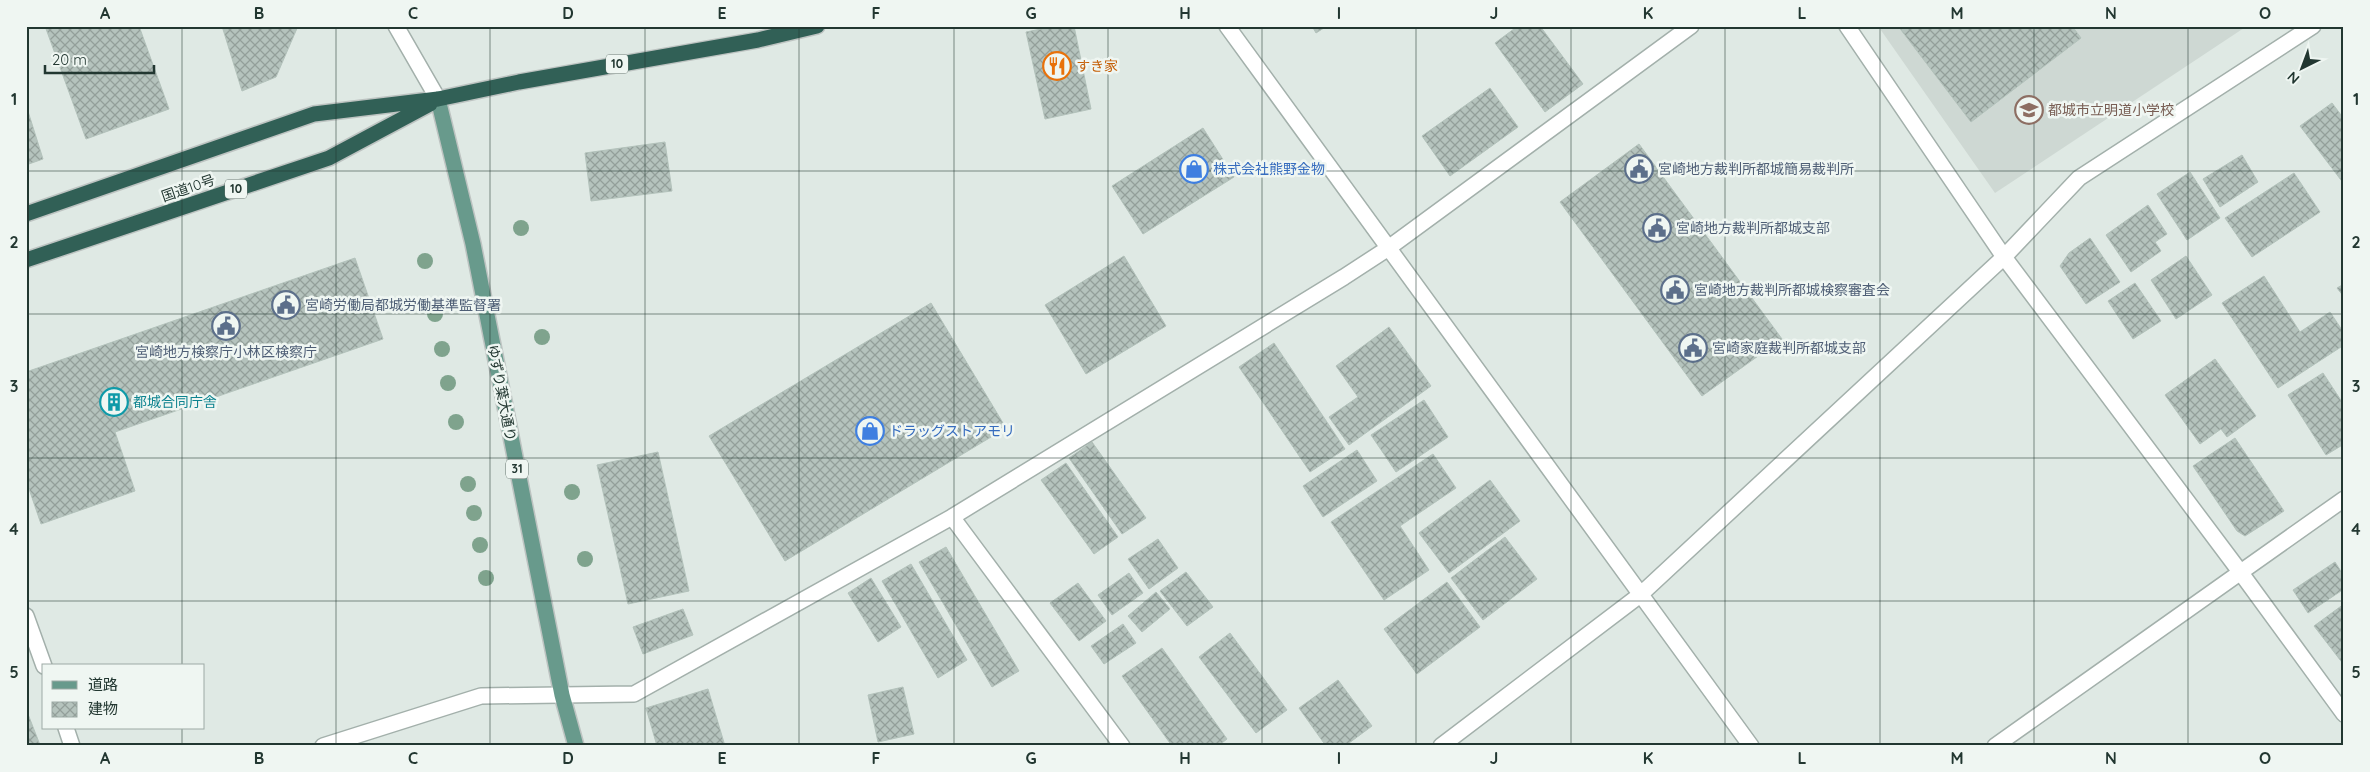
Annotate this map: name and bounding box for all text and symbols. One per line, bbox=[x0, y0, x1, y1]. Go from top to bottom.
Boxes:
text: A bbox=[100, 3, 111, 23]
text: B bbox=[254, 3, 264, 23]
text: C bbox=[408, 3, 418, 23]
text: D bbox=[562, 3, 574, 23]
text: E bbox=[717, 3, 727, 23]
text: F bbox=[872, 3, 881, 23]
text: G bbox=[1025, 3, 1037, 23]
text: H bbox=[1179, 3, 1191, 23]
text: I bbox=[1337, 3, 1341, 23]
text: J bbox=[1490, 3, 1498, 23]
text: K bbox=[1643, 3, 1653, 23]
text: L bbox=[1798, 3, 1807, 23]
text: M bbox=[1950, 3, 1964, 23]
text: N bbox=[2105, 3, 2117, 23]
text: O bbox=[2259, 3, 2271, 23]
scale bar bbox=[45, 42, 154, 74]
north arrow bbox=[2278, 42, 2328, 92]
text: 20 m bbox=[52, 50, 87, 69]
restaurant icon: すき家 bbox=[1042, 51, 1072, 81]
road number: 10 bbox=[606, 54, 628, 74]
place label: すき家 bbox=[1076, 57, 1118, 75]
text: N bbox=[2283, 68, 2303, 88]
text: 1 bbox=[11, 89, 17, 109]
text: 1 bbox=[2353, 89, 2359, 109]
school or university icon: 都城市立明道小学校 bbox=[2014, 95, 2044, 125]
place label: 都城市立明道小学校 bbox=[2048, 101, 2174, 119]
shop icon: 株式会社熊野金物 bbox=[1179, 154, 1209, 184]
public building icon: 宮崎地方裁判所都城簡易裁判所 bbox=[1624, 154, 1654, 184]
place label: 株式会社熊野金物 bbox=[1213, 160, 1325, 178]
place label: 宮崎地方裁判所都城簡易裁判所 bbox=[1658, 160, 1854, 178]
street label: 国道10号 bbox=[159, 170, 217, 206]
road number: 10 bbox=[225, 180, 247, 198]
public building icon: 宮崎地方裁判所都城支部 bbox=[1642, 213, 1672, 243]
place label: 宮崎地方裁判所都城支部 bbox=[1676, 219, 1830, 237]
text: 2 bbox=[9, 232, 19, 252]
text: 2 bbox=[2351, 232, 2361, 252]
public building icon: 宮崎地方裁判所都城検察審査会 bbox=[1660, 275, 1690, 305]
place label: 宮崎地方裁判所都城検察審査会 bbox=[1694, 281, 1890, 299]
public building icon: 宮崎労働局都城労働基準監督署 bbox=[271, 290, 301, 320]
place label: 宮崎労働局都城労働基準監督署 bbox=[305, 296, 501, 314]
public building icon: 宮崎地方検察庁小林区検察庁 bbox=[211, 311, 241, 341]
public building icon: 宮崎家庭裁判所都城支部 bbox=[1678, 333, 1708, 363]
place label: 宮崎家庭裁判所都城支部 bbox=[1712, 339, 1866, 357]
place label: 宮崎地方検察庁小林区検察庁 bbox=[135, 343, 317, 361]
street label: ゆずり葉大通り bbox=[484, 343, 520, 443]
text: 3 bbox=[10, 376, 18, 396]
text: 3 bbox=[2352, 376, 2360, 396]
building icon: 都城合同庁舎 bbox=[99, 387, 129, 417]
place label: 都城合同庁舎 bbox=[133, 393, 217, 411]
shop icon: ドラッグストアモリ bbox=[855, 416, 885, 446]
place label: ドラッグストアモリ bbox=[889, 422, 1015, 440]
road number: 31 bbox=[506, 459, 528, 478]
text: 4 bbox=[9, 519, 19, 539]
text: 4 bbox=[2351, 519, 2361, 539]
text: 5 bbox=[9, 662, 19, 682]
text: 5 bbox=[2351, 662, 2361, 682]
legend bbox=[42, 664, 205, 730]
text: 道路 bbox=[88, 675, 118, 694]
text: 建物 bbox=[88, 699, 118, 718]
text: A bbox=[100, 748, 111, 768]
text: B bbox=[254, 748, 264, 768]
text: C bbox=[408, 748, 418, 768]
text: D bbox=[562, 748, 574, 768]
text: E bbox=[717, 748, 727, 768]
text: F bbox=[872, 748, 881, 768]
text: G bbox=[1025, 748, 1037, 768]
text: H bbox=[1179, 748, 1191, 768]
text: I bbox=[1337, 748, 1341, 768]
text: J bbox=[1490, 748, 1498, 768]
text: K bbox=[1643, 748, 1653, 768]
text: L bbox=[1798, 748, 1807, 768]
text: M bbox=[1950, 748, 1964, 768]
text: N bbox=[2105, 748, 2117, 768]
text: O bbox=[2259, 748, 2271, 768]

